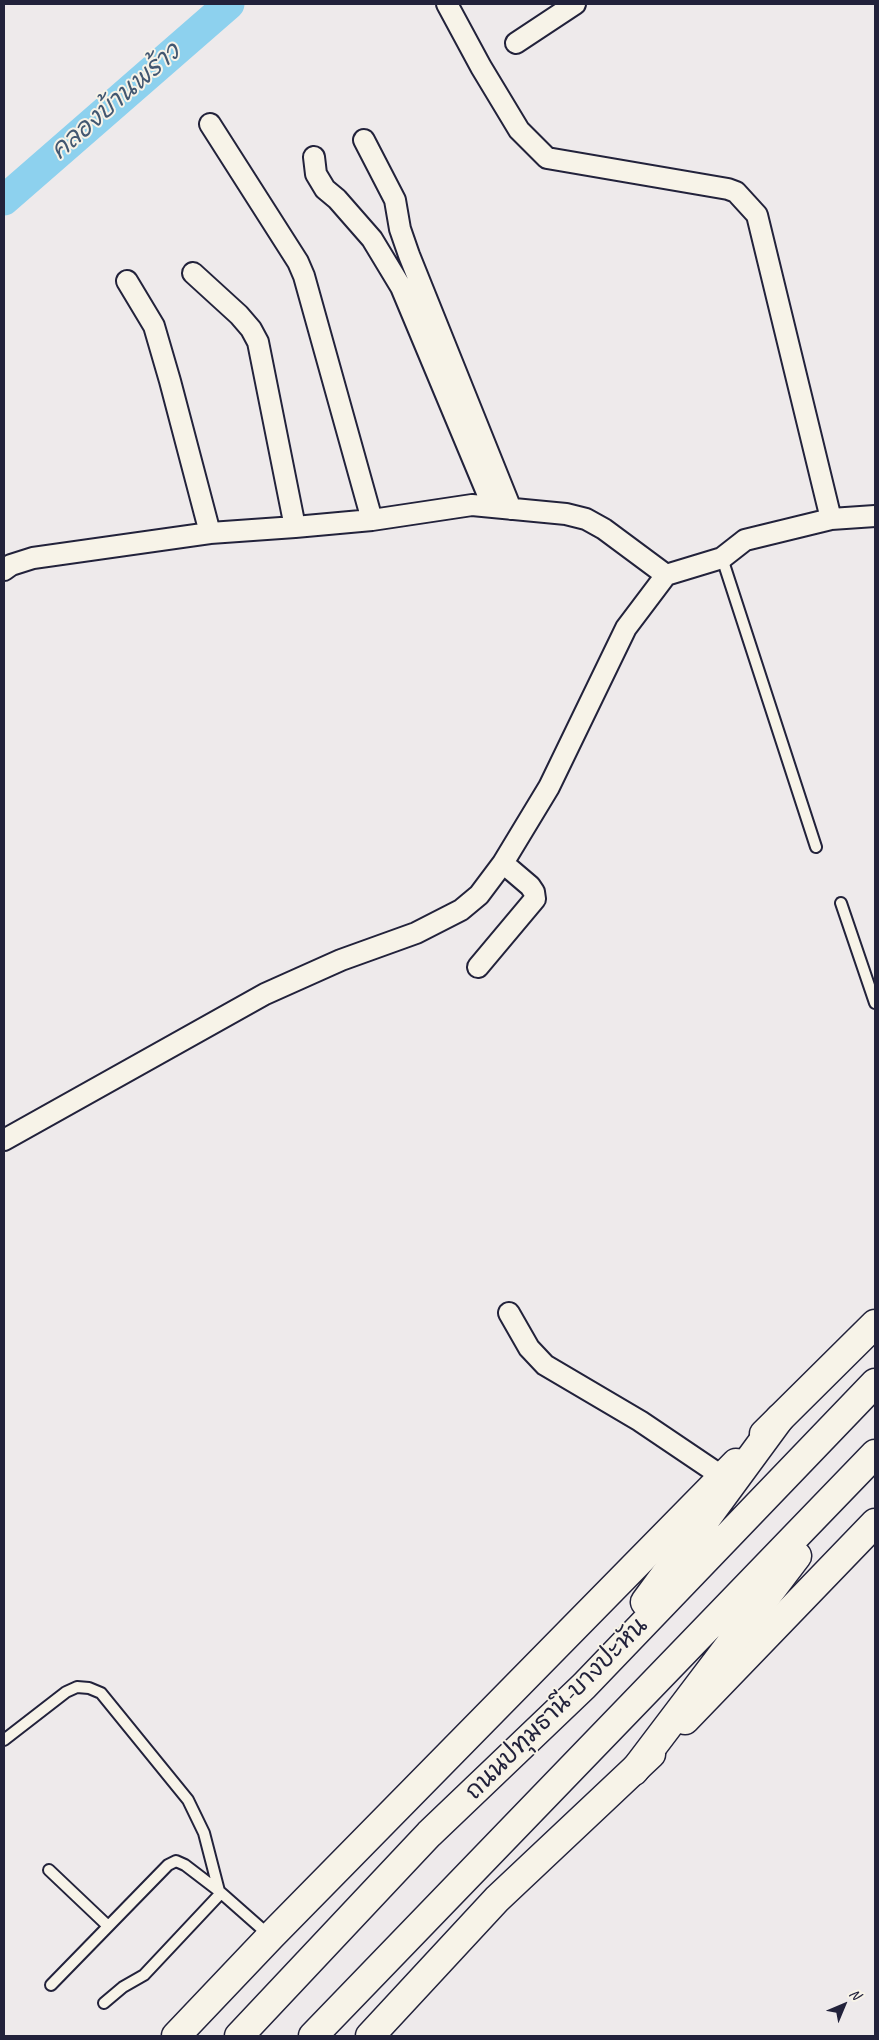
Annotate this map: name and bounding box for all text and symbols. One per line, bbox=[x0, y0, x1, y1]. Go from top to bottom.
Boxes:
water label: คลองบ้านพร้าว bbox=[45, 38, 187, 166]
street label: ถนนปทุมธานี-บางปะหัน bbox=[460, 1612, 654, 1806]
north arrow bbox=[819, 1980, 869, 2030]
text: N bbox=[846, 1985, 864, 2003]

